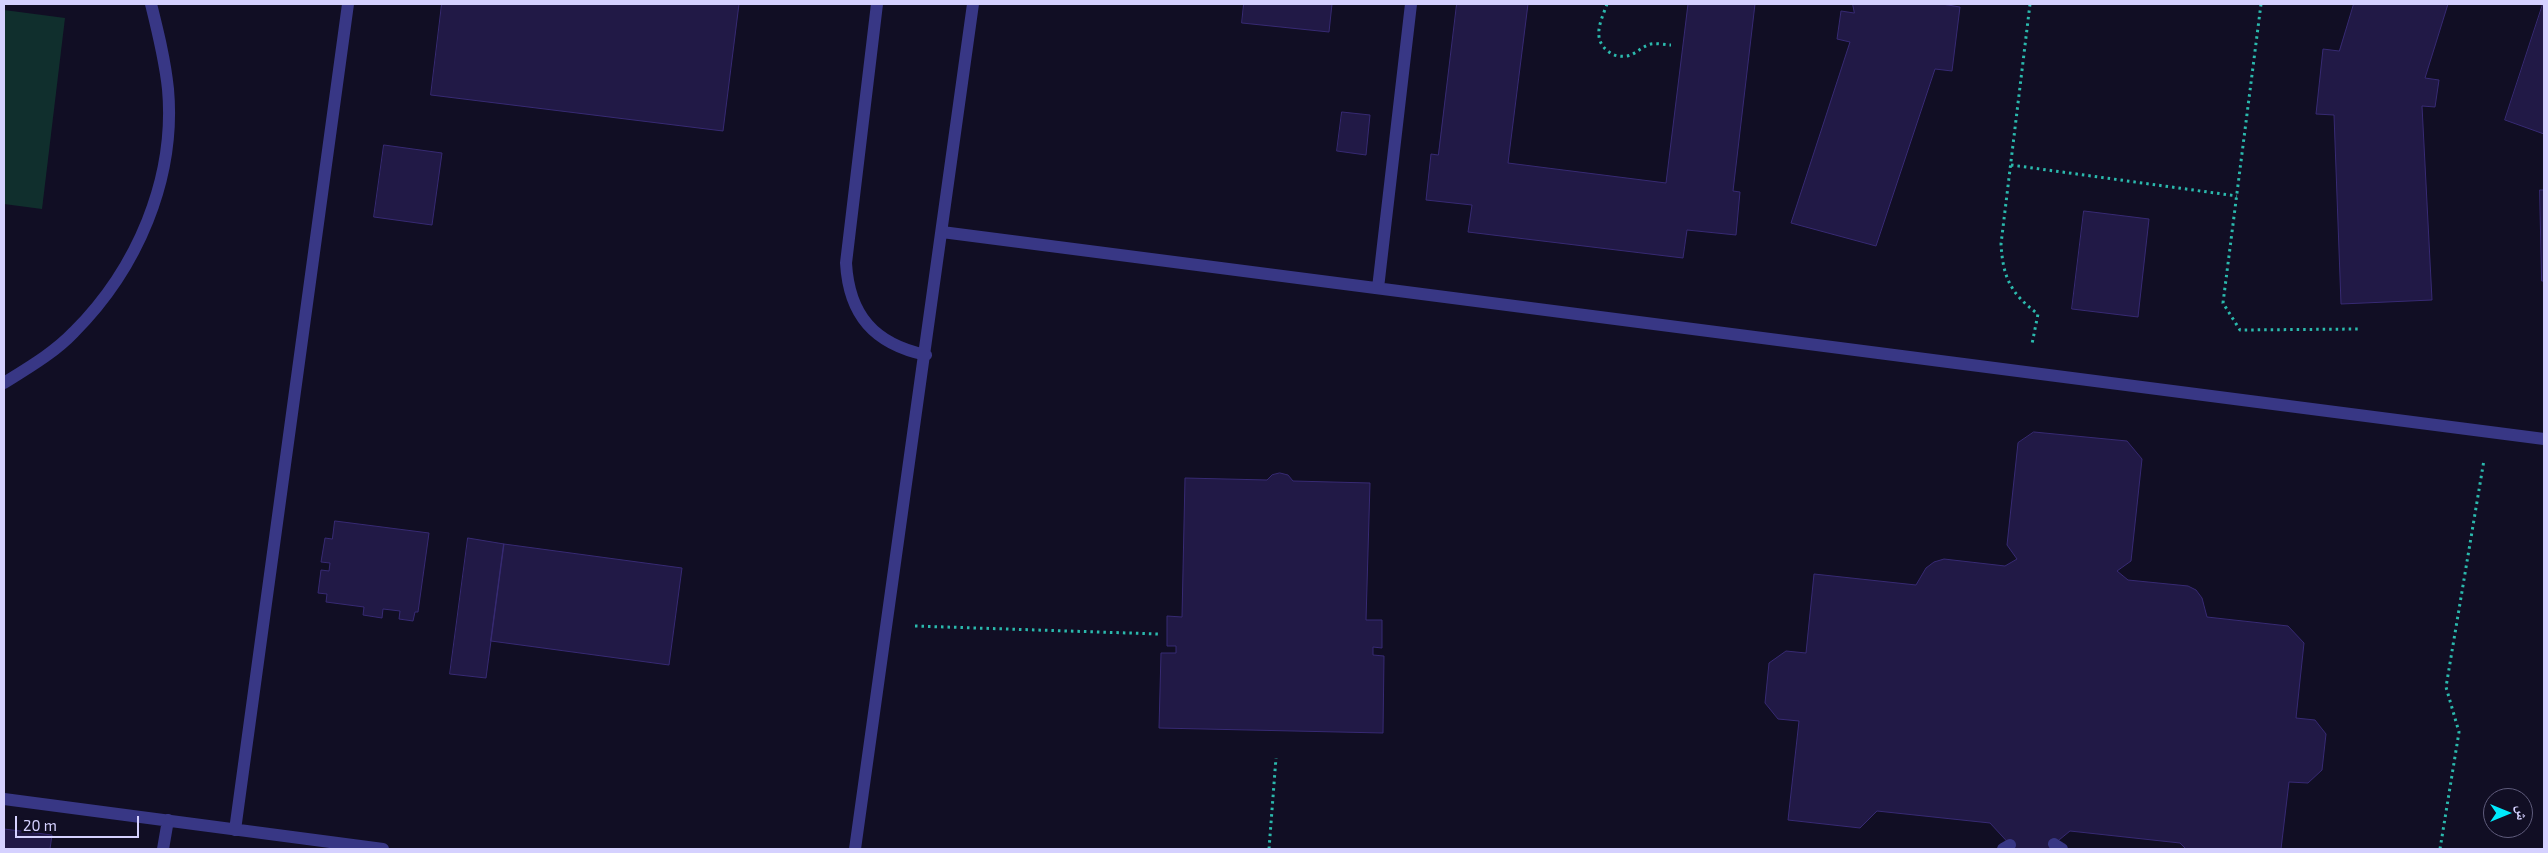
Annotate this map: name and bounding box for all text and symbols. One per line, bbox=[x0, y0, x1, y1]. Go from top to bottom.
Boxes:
north arrow bbox=[2483, 788, 2533, 838]
scale bar bbox=[18, 806, 141, 838]
text: ش bbox=[2514, 806, 2531, 820]
text: 20 m bbox=[23, 816, 57, 834]

